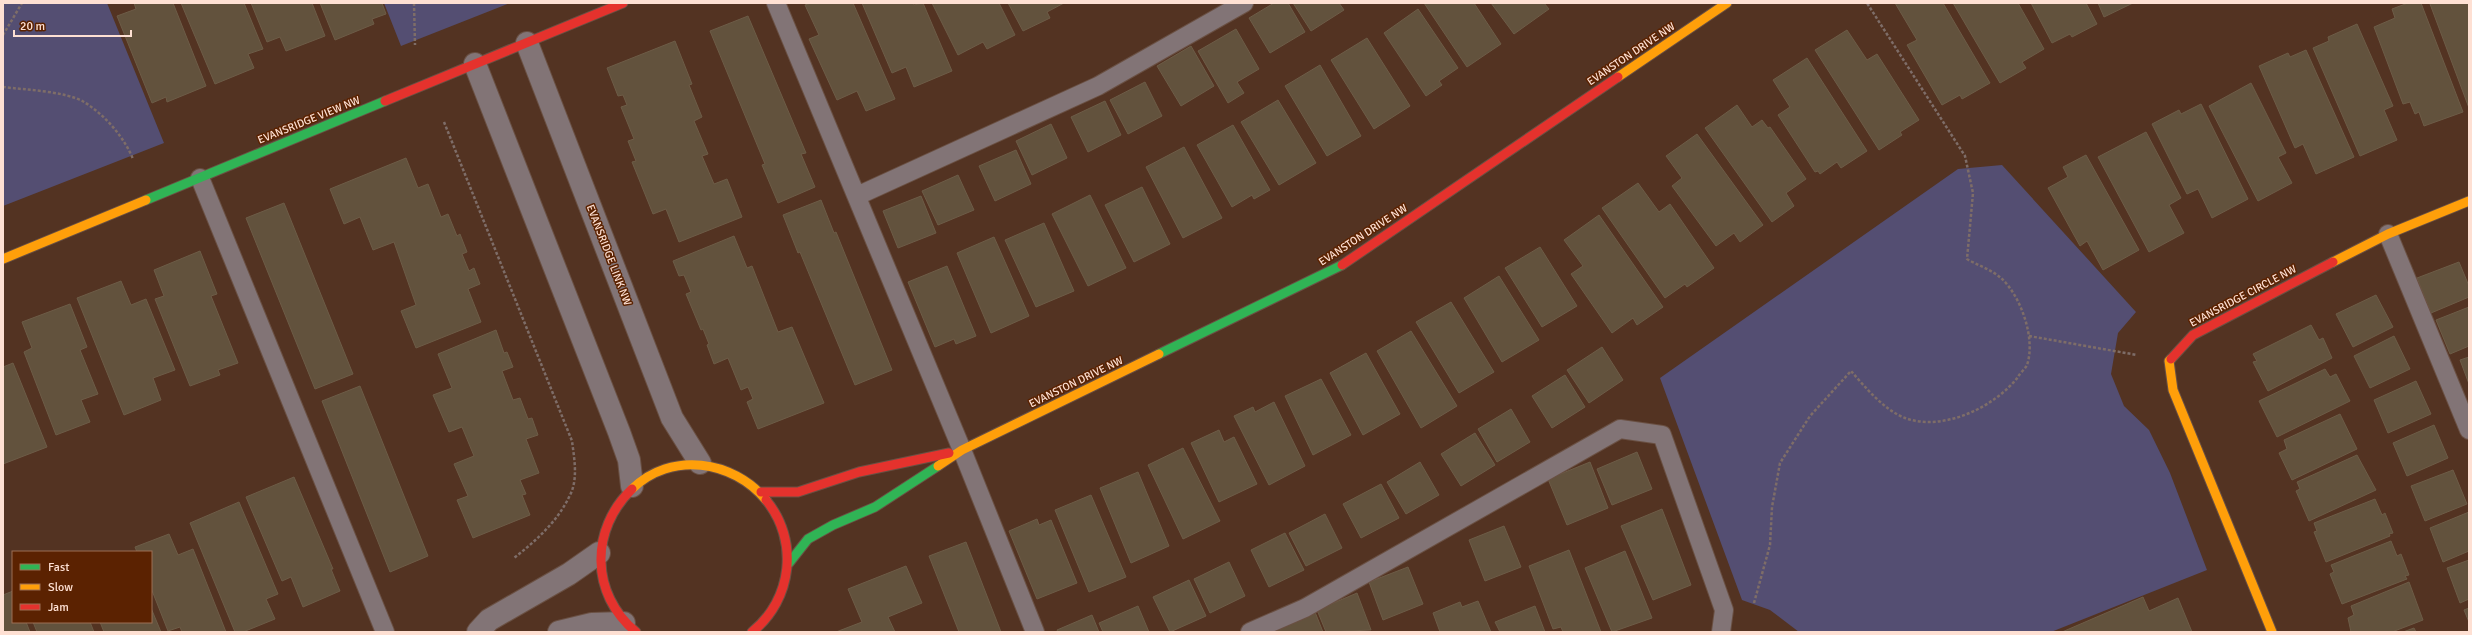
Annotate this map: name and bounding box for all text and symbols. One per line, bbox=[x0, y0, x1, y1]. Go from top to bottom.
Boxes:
scale bar bbox=[14, 12, 131, 38]
text: 20 m bbox=[20, 19, 45, 34]
street label: EVANSTON DRIVE NW bbox=[1585, 19, 1678, 88]
street label: EVANSRIDGE VIEW NW bbox=[256, 93, 363, 147]
street label: EVANSTON DRIVE NW bbox=[1316, 201, 1410, 269]
street label: EVANSRIDGE LINK NW bbox=[584, 203, 634, 308]
street label: EVANSRIDGE CIRCLE NW bbox=[2187, 262, 2299, 330]
street label: EVANSTON DRIVE NW bbox=[1027, 353, 1126, 410]
legend bbox=[12, 551, 152, 623]
text: Fast bbox=[48, 560, 69, 575]
text: Slow bbox=[48, 580, 73, 595]
text: Jam bbox=[48, 600, 69, 615]

